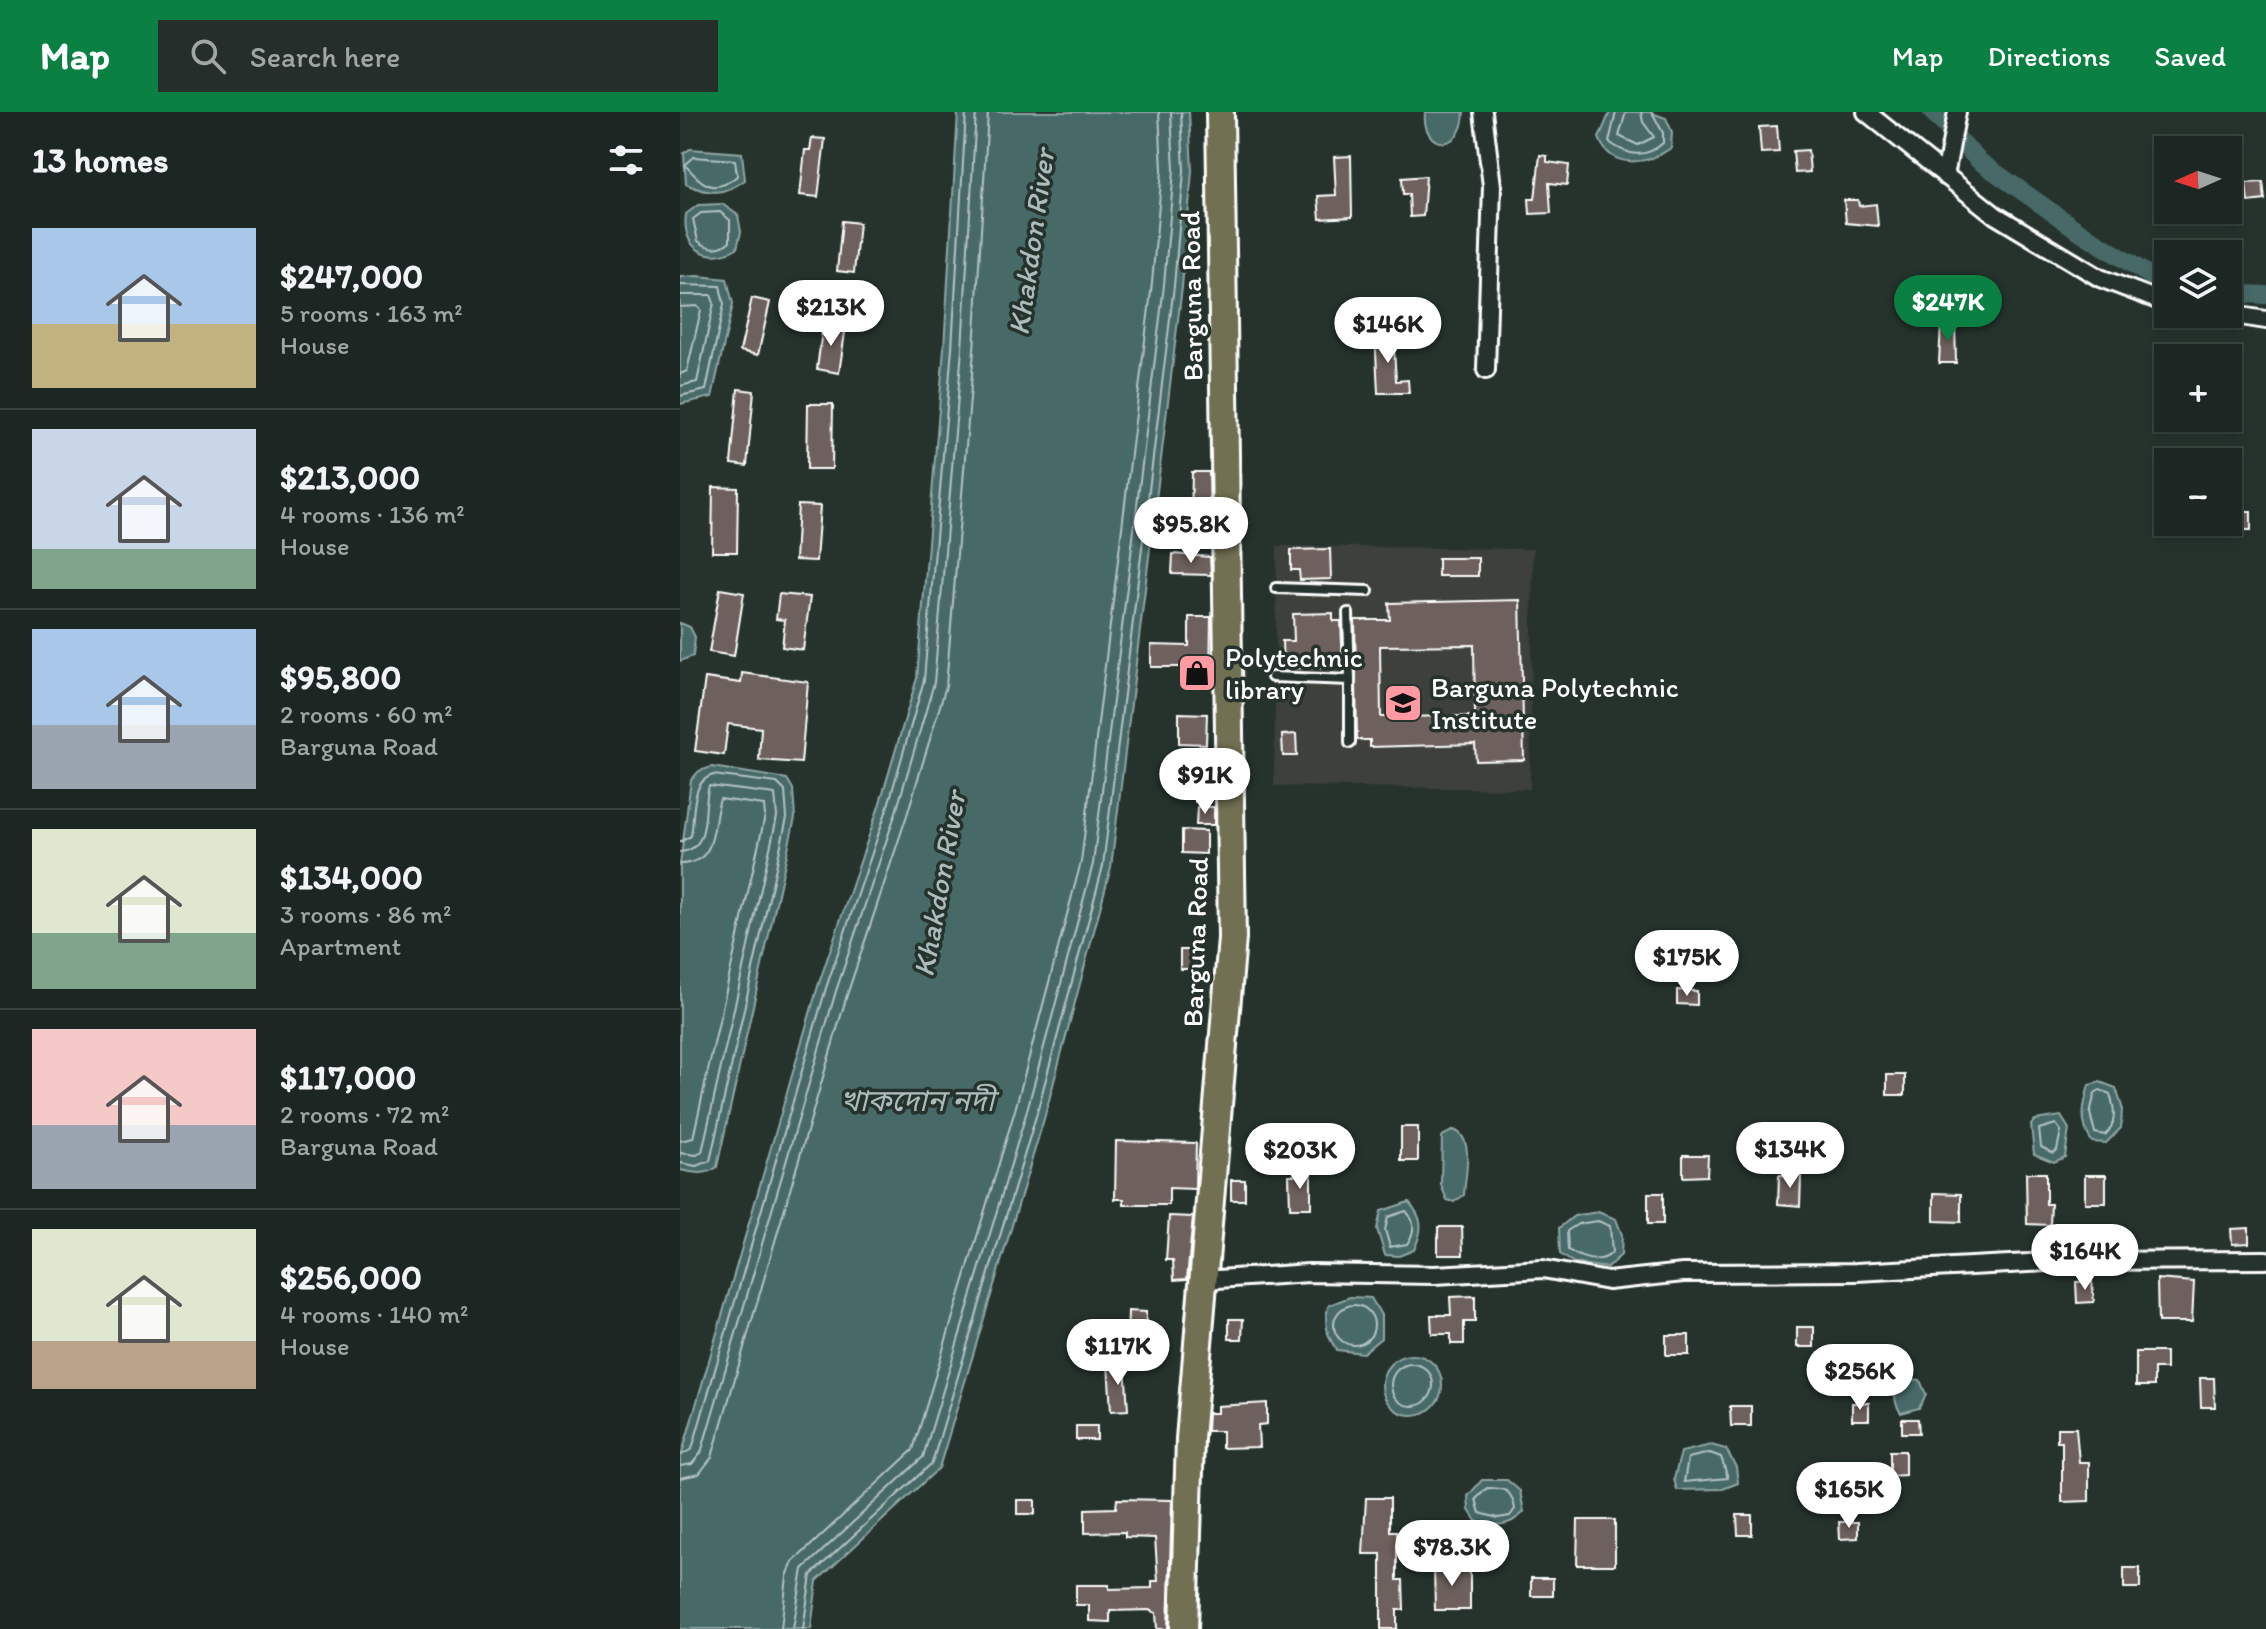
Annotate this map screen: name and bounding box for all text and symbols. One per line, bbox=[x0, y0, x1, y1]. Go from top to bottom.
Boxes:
search box bbox=[158, 20, 718, 92]
text: Map bbox=[40, 33, 110, 79]
icon: search bbox=[186, 34, 230, 78]
text: Search here bbox=[250, 38, 400, 75]
text: Map bbox=[1892, 39, 1943, 73]
text: Directions bbox=[1987, 39, 2111, 73]
text: Saved bbox=[2155, 39, 2226, 73]
north arrow bbox=[2154, 136, 2242, 224]
map controls bbox=[2154, 136, 2242, 536]
icon: filters bbox=[604, 138, 648, 182]
text: 13 homes bbox=[32, 140, 168, 181]
water label: Khakdon River bbox=[1000, 144, 1063, 337]
street label: Barguna Road bbox=[1173, 210, 1209, 381]
button: layers bbox=[2154, 240, 2242, 328]
text: $247,000 bbox=[280, 256, 423, 297]
icon: home bbox=[96, 260, 192, 356]
pin: $247K bbox=[1892, 275, 2004, 343]
pin: $213K bbox=[775, 280, 887, 348]
text: $247K bbox=[1912, 285, 1984, 317]
text: $213K bbox=[796, 290, 866, 322]
text: 5 rooms · 163 m² bbox=[280, 297, 463, 329]
pin: $146K bbox=[1332, 297, 1444, 365]
text: $146K bbox=[1352, 307, 1424, 339]
text: House bbox=[280, 329, 350, 361]
button: + bbox=[2154, 344, 2242, 432]
button: − bbox=[2154, 448, 2242, 536]
text: $213,000 bbox=[280, 457, 420, 498]
icon: home bbox=[96, 461, 192, 557]
pin: $95.8K bbox=[1126, 497, 1256, 565]
text: 4 rooms · 136 m² bbox=[280, 498, 465, 530]
text: $95.8K bbox=[1152, 507, 1230, 539]
text: House bbox=[280, 530, 350, 562]
place label: Polytechnic library bbox=[1225, 640, 1363, 706]
shop icon: Polytechnic library bbox=[1176, 652, 1218, 694]
text: $95,800 bbox=[280, 657, 401, 698]
icon: home bbox=[96, 661, 192, 757]
place label: Barguna Polytechnic Institute bbox=[1431, 670, 1679, 736]
school or university icon: Barguna Polytechnic Institute bbox=[1382, 682, 1424, 724]
text: 2 rooms · 60 m² bbox=[280, 698, 453, 730]
text: Barguna Road bbox=[280, 730, 438, 762]
pin: $91K bbox=[1158, 748, 1252, 816]
text: $91K bbox=[1177, 758, 1233, 790]
water label: Khakdon River bbox=[905, 785, 974, 979]
street label: Barguna Road bbox=[1175, 856, 1215, 1028]
text: $134,000 bbox=[280, 857, 423, 898]
icon: home bbox=[96, 861, 192, 957]
text: 3 rooms · 86 m² bbox=[280, 898, 451, 930]
text: Apartment bbox=[280, 930, 401, 962]
pin: $175K bbox=[1631, 930, 1743, 998]
text: $175K bbox=[1653, 940, 1721, 972]
text: $117,000 bbox=[280, 1057, 417, 1098]
icon: home bbox=[96, 1061, 192, 1157]
water label: খাকদোন নদী bbox=[840, 1082, 999, 1119]
text: 2 rooms · 72 m² bbox=[280, 1098, 449, 1130]
pin: $134K bbox=[1734, 1122, 1846, 1190]
pin: $203K bbox=[1244, 1123, 1356, 1191]
text: Barguna Road bbox=[280, 1130, 438, 1162]
text: $134K bbox=[1754, 1132, 1826, 1164]
text: $203K bbox=[1263, 1133, 1337, 1165]
pin: $164K bbox=[2029, 1224, 2141, 1292]
text: $164K bbox=[2049, 1234, 2121, 1266]
text: $256,000 bbox=[280, 1257, 422, 1298]
icon: home bbox=[96, 1261, 192, 1357]
text: 4 rooms · 140 m² bbox=[280, 1298, 468, 1330]
pin: $117K bbox=[1062, 1319, 1174, 1387]
text: $117K bbox=[1085, 1329, 1151, 1361]
text: House bbox=[280, 1330, 350, 1362]
pin: $256K bbox=[1804, 1344, 1916, 1412]
text: $256K bbox=[1825, 1354, 1895, 1386]
pin: $165K bbox=[1793, 1462, 1905, 1530]
text: $165K bbox=[1814, 1472, 1884, 1504]
pin: $78.3K bbox=[1387, 1520, 1517, 1588]
text: $78.3K bbox=[1413, 1530, 1491, 1562]

